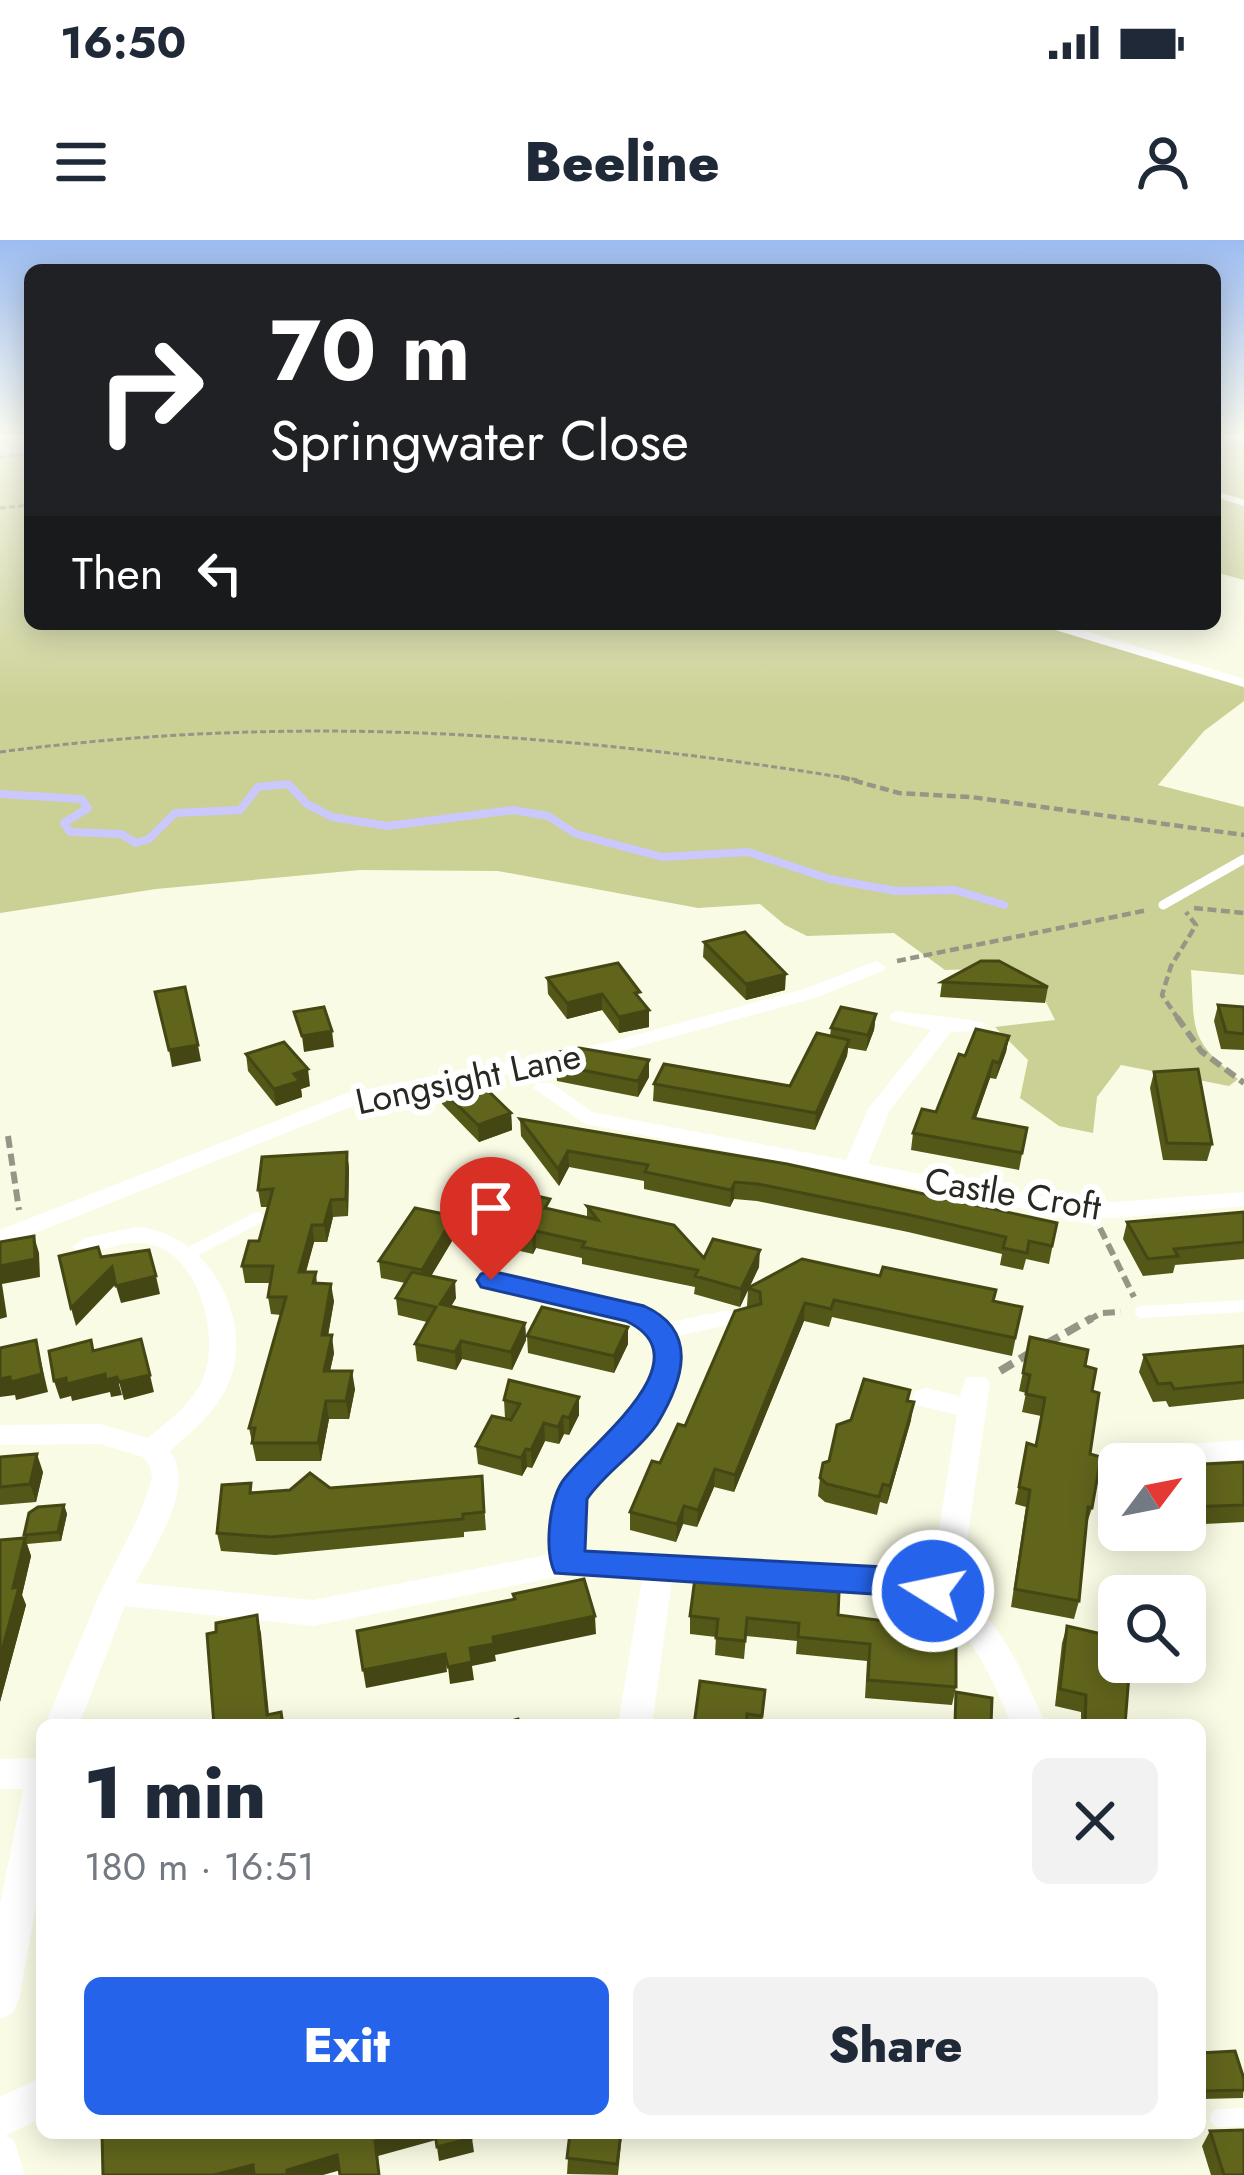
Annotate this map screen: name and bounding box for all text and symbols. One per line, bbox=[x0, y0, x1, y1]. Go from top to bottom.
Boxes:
text: 16:50 bbox=[60, 10, 186, 75]
text: Beeline bbox=[524, 123, 720, 201]
icon: menu bbox=[48, 129, 114, 195]
icon: person bbox=[1130, 129, 1196, 195]
text: 70 m bbox=[270, 290, 470, 412]
icon: right bbox=[72, 312, 228, 468]
text: Springwater Close bbox=[270, 402, 689, 480]
icon: left bbox=[187, 540, 253, 606]
text: Then bbox=[72, 541, 163, 606]
street label: Longsight Lane bbox=[351, 1029, 585, 1127]
street label: Castle Croft bbox=[921, 1153, 1105, 1233]
pin bbox=[440, 1157, 542, 1280]
icon: arrive bbox=[458, 1175, 524, 1241]
north arrow bbox=[1098, 1443, 1206, 1551]
map controls bbox=[1098, 1443, 1206, 1683]
position arrow bbox=[870, 1528, 996, 1654]
button: search bbox=[1098, 1575, 1206, 1683]
text: 1 min bbox=[84, 1741, 266, 1845]
button: close bbox=[1032, 1758, 1158, 1884]
text: 180 m · 16:51 bbox=[84, 1838, 315, 1895]
button: Exit bbox=[84, 1977, 609, 2115]
button: Share bbox=[633, 1977, 1158, 2115]

